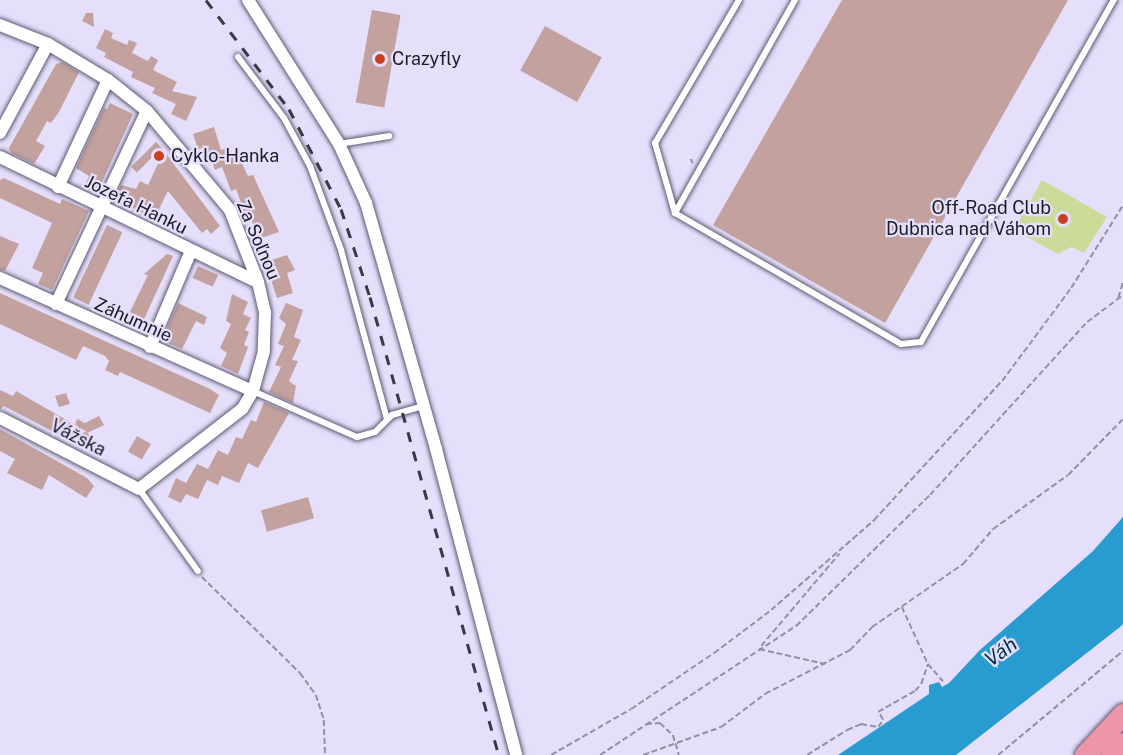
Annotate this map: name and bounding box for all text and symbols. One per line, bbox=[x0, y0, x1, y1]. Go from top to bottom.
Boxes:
place label: Crazyfly bbox=[392, 48, 461, 70]
marker: Crazyfly bbox=[373, 52, 387, 66]
place label: Cyklo-Hanka bbox=[171, 145, 279, 167]
marker: Cyklo-Hanka bbox=[152, 149, 166, 163]
street label: Jozefa Hanku bbox=[81, 171, 191, 239]
street label: Za Soľnou bbox=[232, 197, 284, 283]
place label: Off-Road Club Dubnica nad Váhom bbox=[886, 198, 1051, 240]
marker: Off-Road Club Dubnica nad Váhom bbox=[1056, 212, 1070, 226]
street label: Záhumnie bbox=[91, 293, 175, 347]
street label: Vážska bbox=[47, 415, 109, 461]
water label: Váh bbox=[980, 632, 1022, 672]

